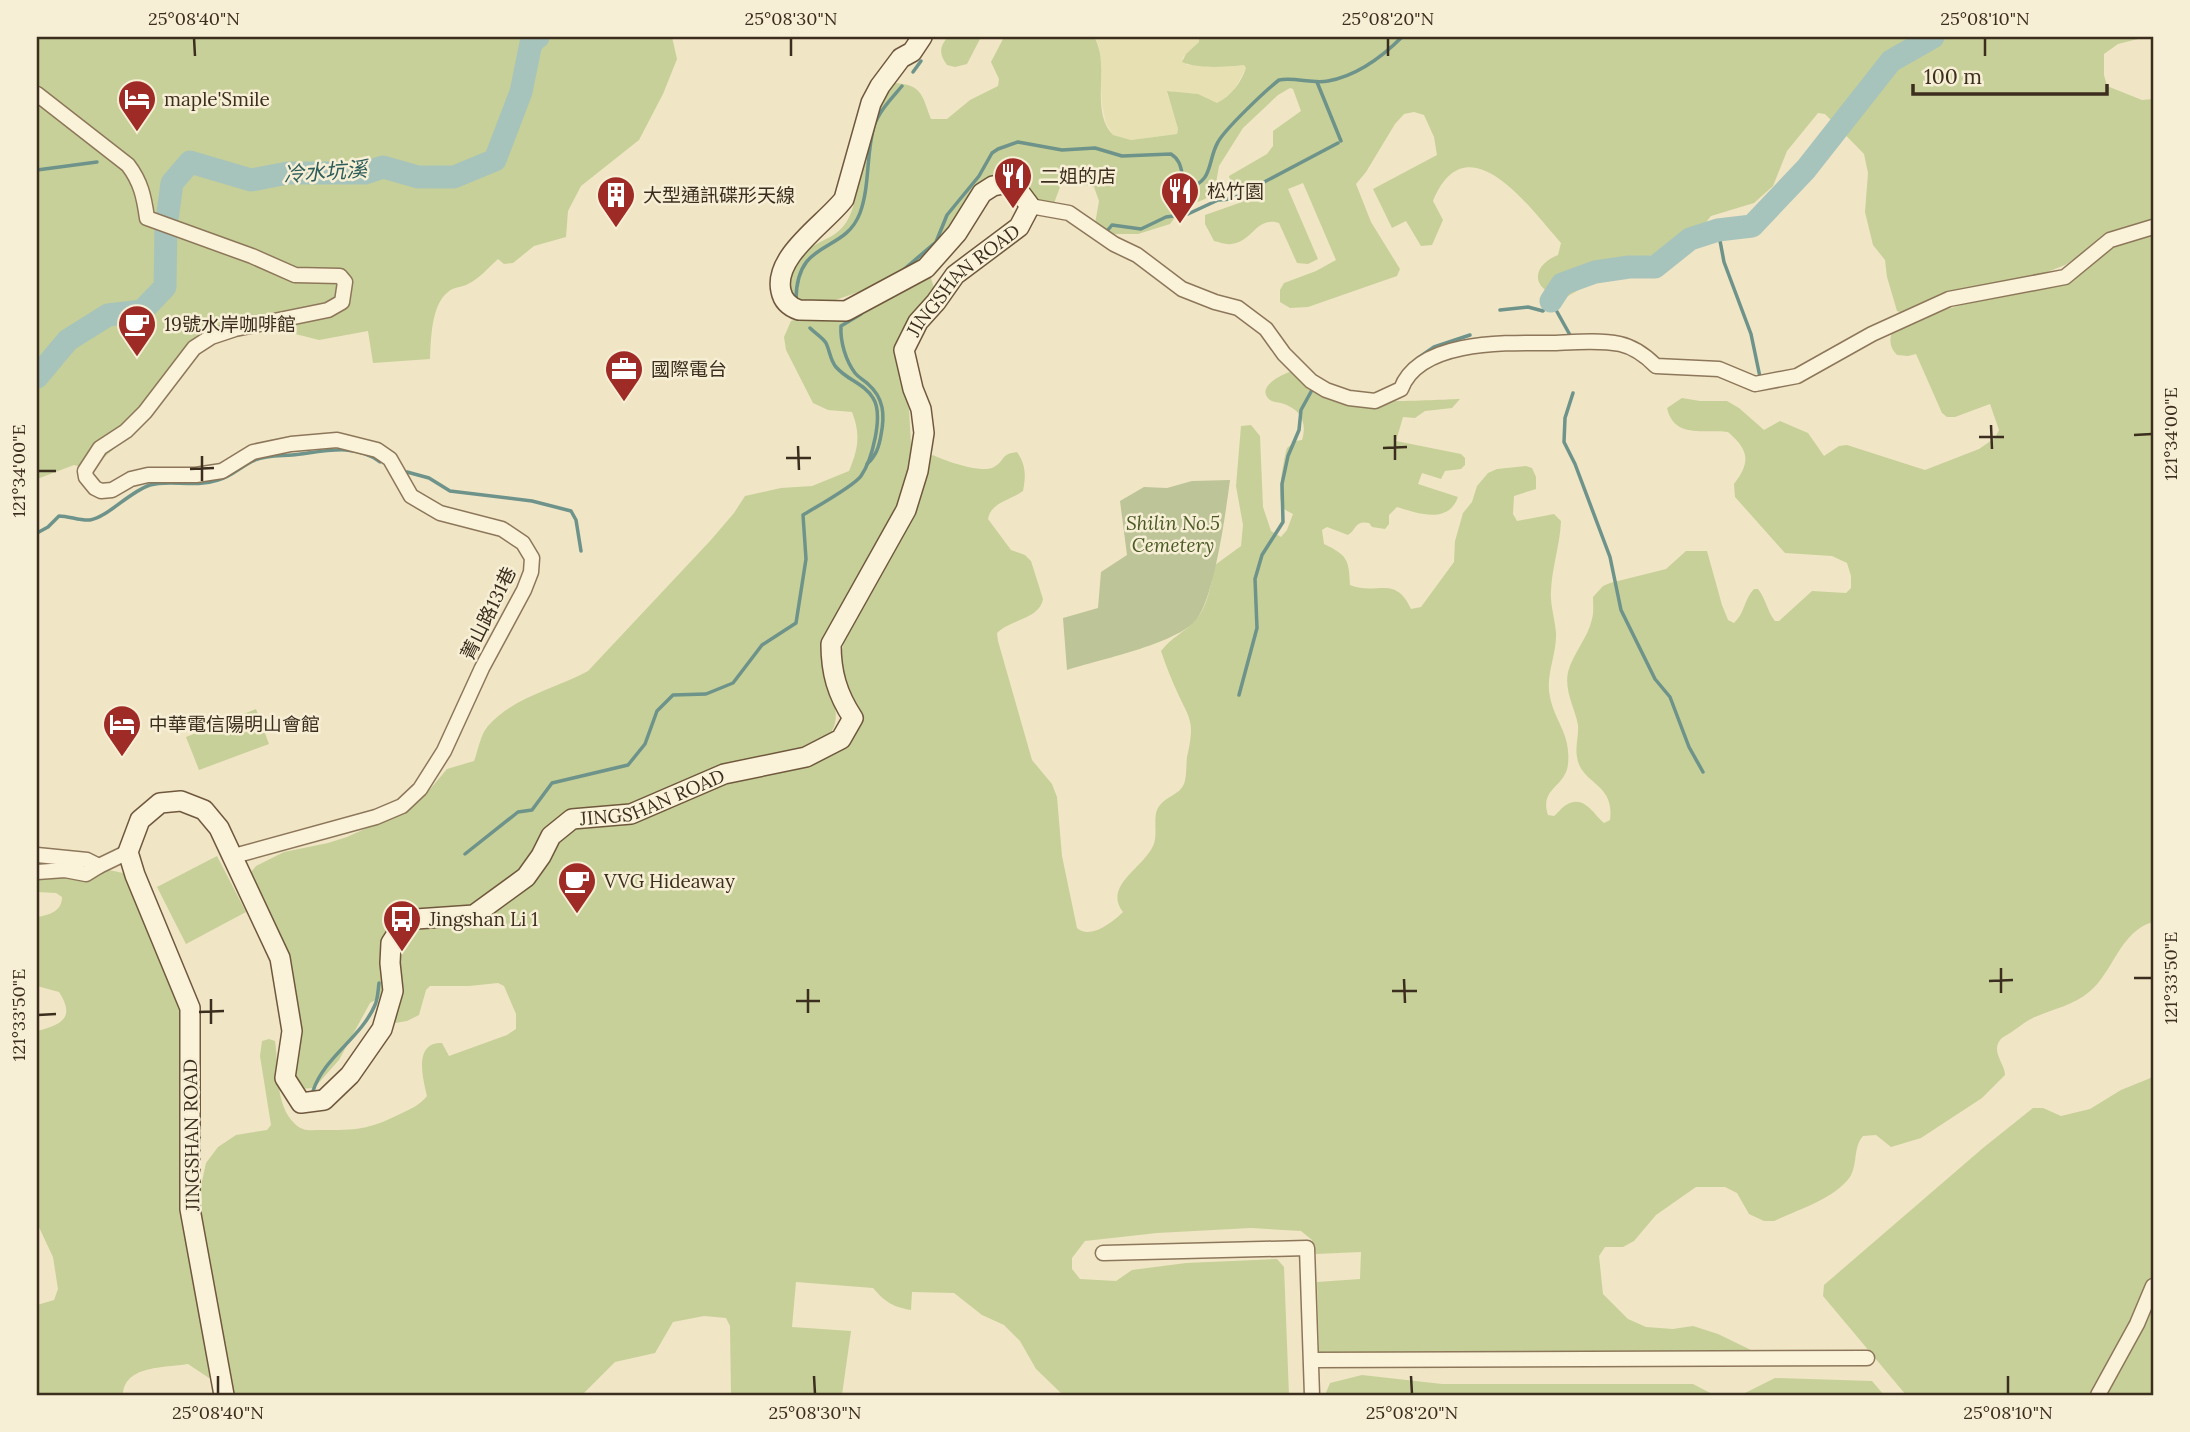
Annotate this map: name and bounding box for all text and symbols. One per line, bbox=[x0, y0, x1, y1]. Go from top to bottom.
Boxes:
text: 25°08'40"N bbox=[148, 7, 240, 30]
text: 25°08'30"N bbox=[745, 7, 837, 30]
text: 25°08'20"N bbox=[1342, 7, 1434, 30]
text: 25°08'10"N bbox=[1940, 7, 2030, 30]
scale bar bbox=[1913, 52, 2108, 96]
text: 100 m bbox=[1924, 63, 1982, 90]
hotel icon: maple'Smile bbox=[116, 78, 158, 133]
place label: maple'Smile bbox=[164, 87, 270, 111]
water label: 冷水坑溪 bbox=[282, 155, 371, 188]
restaurant icon: 二姐的店 bbox=[992, 155, 1034, 210]
place label: 二姐的店 bbox=[1040, 164, 1116, 188]
restaurant icon: 松竹園 bbox=[1159, 170, 1201, 225]
building icon: 大型通訊碟形天線 bbox=[595, 174, 637, 229]
place label: 松竹園 bbox=[1207, 179, 1264, 203]
place label: 大型通訊碟形天線 bbox=[643, 183, 795, 207]
street label: JINGSHAN ROAD bbox=[900, 219, 1025, 341]
cafe icon: 19號水岸咖啡館 bbox=[116, 303, 158, 358]
place label: 19號水岸咖啡館 bbox=[164, 312, 296, 336]
office icon: 國際電台 bbox=[603, 348, 645, 403]
place label: 國際電台 bbox=[651, 357, 727, 381]
text: 121°34'00"E bbox=[2159, 387, 2182, 481]
text: 121°34'00"E bbox=[7, 424, 30, 518]
park label: Shilin No.5 Cemetery bbox=[1126, 511, 1220, 557]
street label: 菁山路131巷 bbox=[455, 563, 521, 663]
hotel icon: 中華電信陽明山會館 bbox=[101, 703, 143, 758]
place label: 中華電信陽明山會館 bbox=[149, 712, 320, 736]
street label: JINGSHAN ROAD bbox=[578, 763, 728, 830]
cafe icon: VVG Hideaway bbox=[556, 860, 598, 915]
place label: VVG Hideaway bbox=[603, 869, 735, 893]
bus stop icon: Jingshan Li 1 bbox=[381, 898, 423, 953]
place label: Jingshan Li 1 bbox=[428, 907, 538, 931]
text: 121°33'50"E bbox=[2159, 932, 2182, 1024]
text: 121°33'50"E bbox=[7, 969, 30, 1061]
street label: JINGSHAN ROAD bbox=[178, 1059, 204, 1212]
text: 25°08'40"N bbox=[172, 1401, 264, 1424]
text: 25°08'30"N bbox=[769, 1401, 861, 1424]
text: 25°08'20"N bbox=[1366, 1401, 1458, 1424]
text: 25°08'10"N bbox=[1963, 1401, 2053, 1424]

